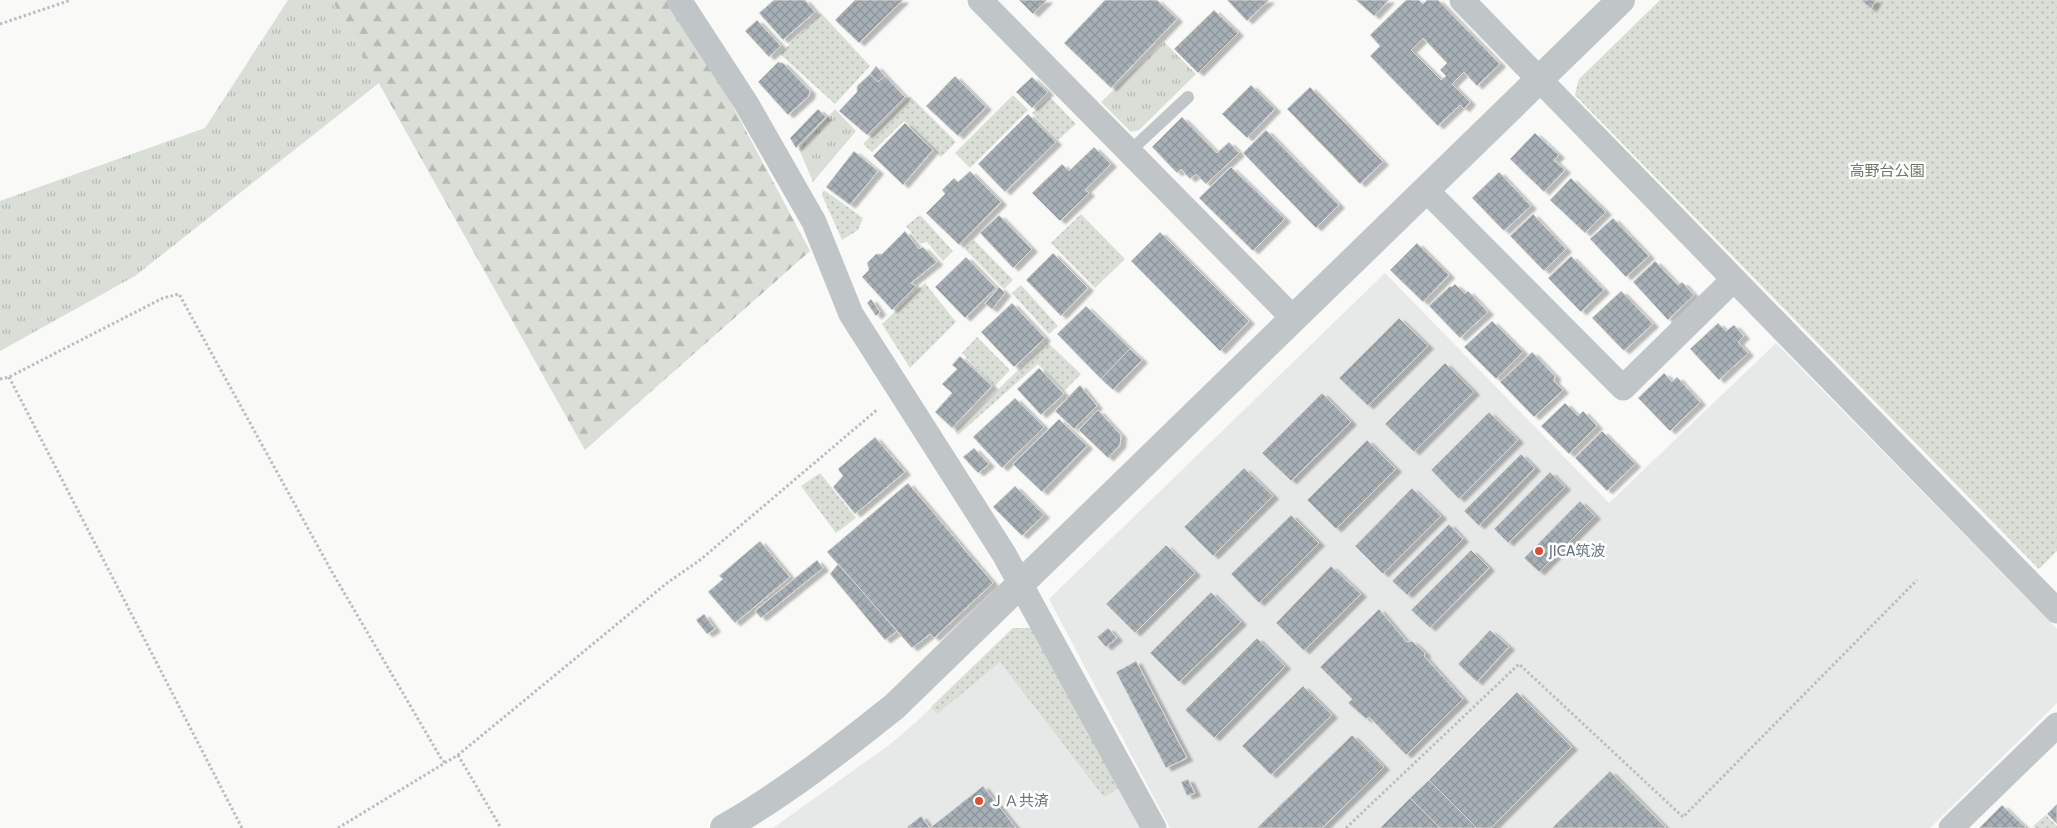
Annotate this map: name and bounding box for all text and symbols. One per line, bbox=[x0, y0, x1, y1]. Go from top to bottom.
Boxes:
park label: 高野台公園 bbox=[1849, 162, 1925, 180]
place label: JICA筑波 bbox=[1548, 542, 1605, 560]
marker: JICA筑波 bbox=[1533, 545, 1545, 557]
place label: ＪＡ共済 bbox=[989, 792, 1049, 810]
marker: ＪＡ共済 bbox=[973, 795, 985, 807]

